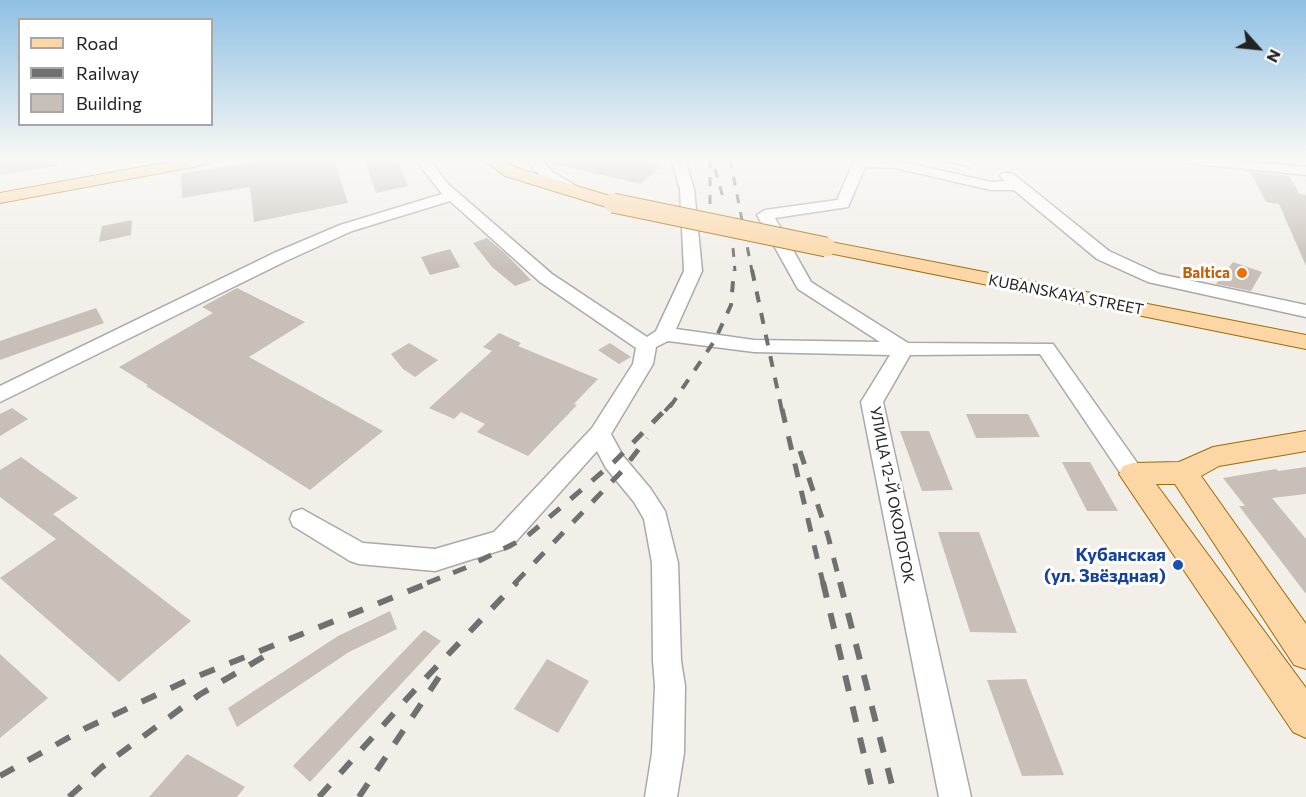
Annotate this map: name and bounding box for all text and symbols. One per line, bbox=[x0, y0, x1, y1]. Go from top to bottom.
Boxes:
legend bbox=[18, 18, 213, 126]
north arrow bbox=[1228, 18, 1288, 78]
text: Road bbox=[76, 32, 118, 54]
text: N bbox=[1263, 47, 1286, 66]
text: Railway bbox=[76, 62, 139, 84]
text: Building bbox=[76, 92, 142, 114]
place label: Baltica bbox=[1182, 264, 1230, 282]
marker: Baltica bbox=[1235, 266, 1249, 280]
street label: KUBANSKAYA STREET bbox=[987, 271, 1145, 319]
street label: УЛИЦА 12-Й ОКОЛОТОК bbox=[866, 405, 918, 585]
place label: Кубанская (ул. Звёздная) bbox=[1044, 544, 1166, 586]
marker: Кубанская (ул. Звёздная) bbox=[1171, 558, 1185, 572]

